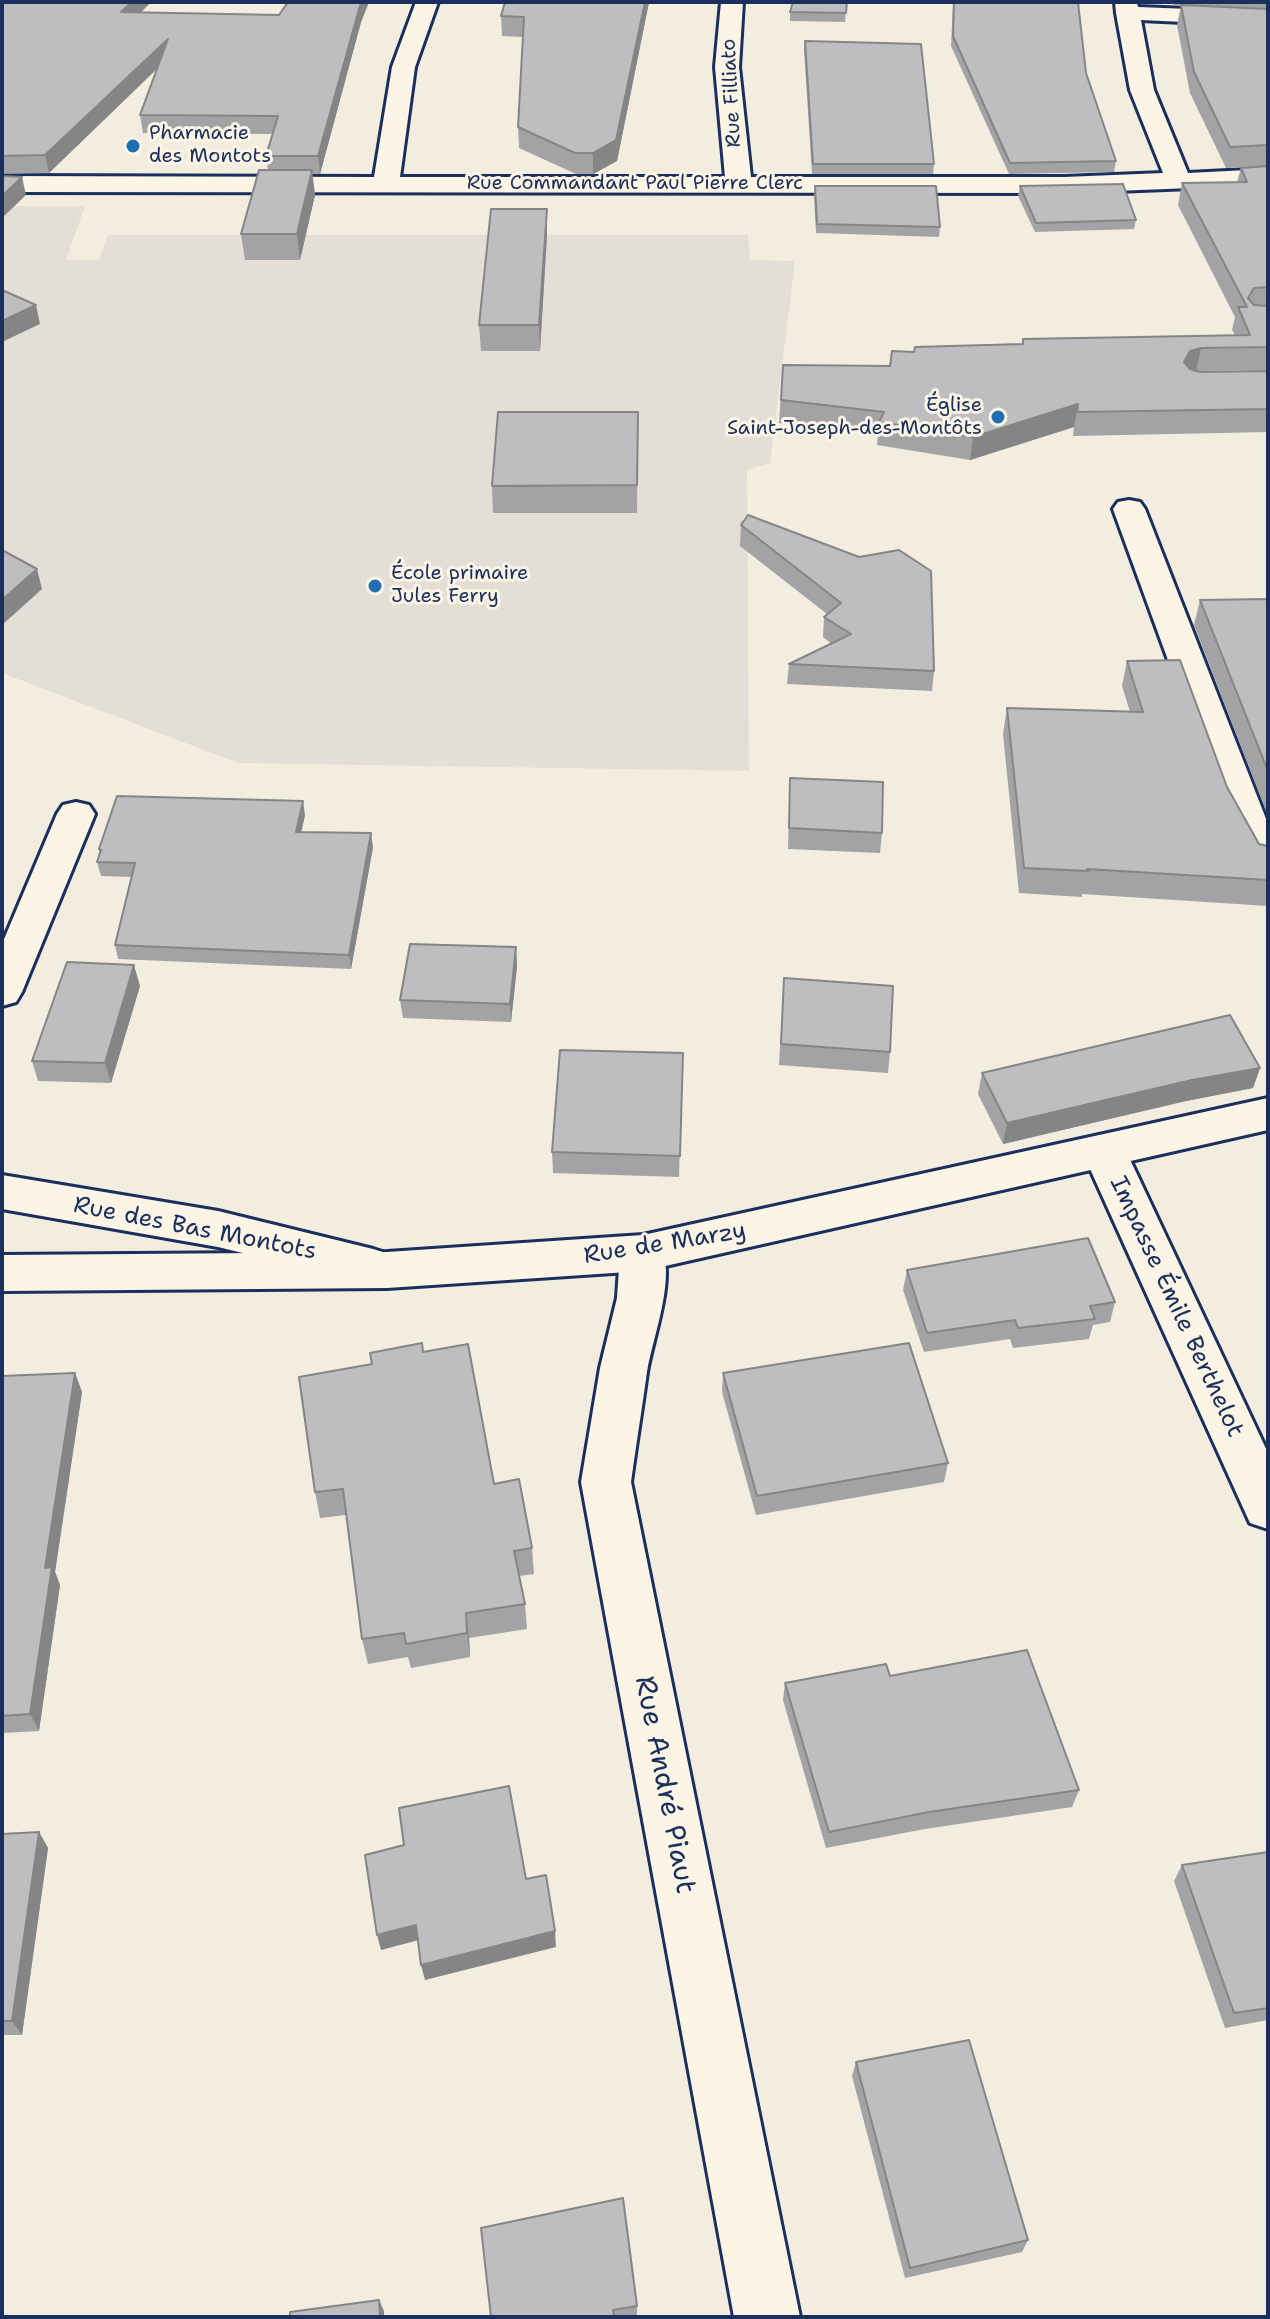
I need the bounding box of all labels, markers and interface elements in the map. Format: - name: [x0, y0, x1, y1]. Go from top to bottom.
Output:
- street label: Rue Filliato: [717, 38, 747, 148]
- place label: Pharmacie des Montots: [149, 122, 271, 169]
- marker: Pharmacie des Montots: [124, 137, 142, 155]
- street label: Rue Commandant Paul Pierre Clerc: [467, 172, 803, 196]
- place label: Église Saint-Joseph-des-Montôts: [727, 394, 982, 441]
- marker: Église Saint-Joseph-des-Montôts: [989, 408, 1007, 426]
- place label: École primaire Jules Ferry: [391, 562, 528, 609]
- marker: École primaire Jules Ferry: [366, 577, 384, 595]
- street label: Impasse Émile Berthelot: [1103, 1172, 1249, 1442]
- street label: Rue des Bas Montots: [71, 1191, 319, 1267]
- street label: Rue de Marzy: [582, 1217, 748, 1271]
- street label: Rue André Piaut: [626, 1673, 702, 1897]

